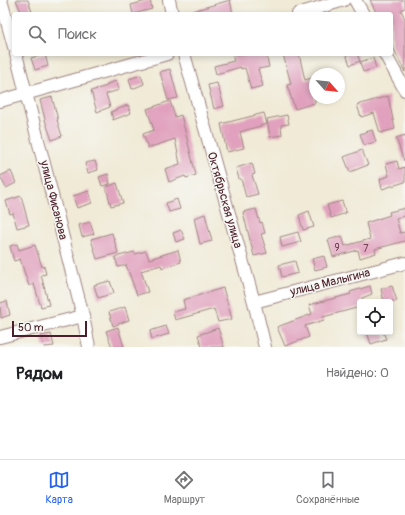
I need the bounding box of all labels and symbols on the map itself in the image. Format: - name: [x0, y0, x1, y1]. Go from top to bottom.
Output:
- north arrow: [309, 68, 345, 104]
- street label: Октябрьская улица: [204, 150, 246, 250]
- street label: улица Фисанова: [36, 158, 71, 242]
- house number: 9: [334, 242, 340, 254]
- house number: 7: [363, 243, 369, 255]
- street label: улица Малыгина: [288, 265, 372, 300]
- scale bar: [12, 319, 87, 338]

